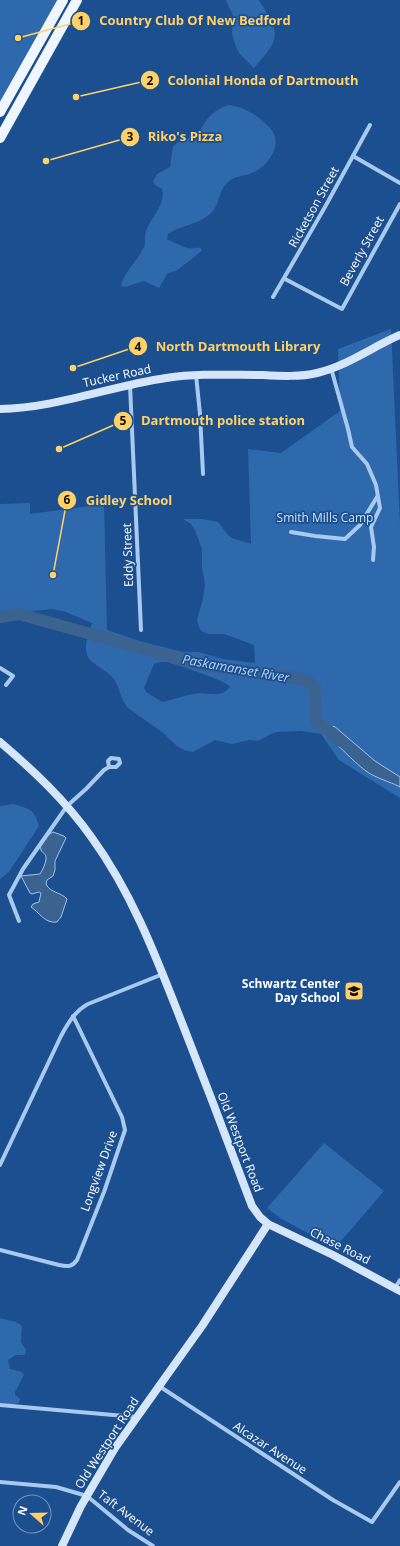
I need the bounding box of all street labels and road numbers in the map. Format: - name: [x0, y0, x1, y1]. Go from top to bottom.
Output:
- street label: Ricketson Street: [284, 163, 343, 250]
- street label: Beverly Street: [335, 213, 388, 289]
- street label: Tucker Road: [81, 360, 153, 391]
- street label: Eddy Street: [118, 523, 137, 587]
- street label: Old Westport Road: [214, 1089, 267, 1194]
- street label: Longview Drive: [76, 1128, 121, 1214]
- street label: Chase Road: [307, 1223, 373, 1268]
- street label: Old Westport Road: [71, 1394, 143, 1492]
- street label: Alcazar Avenue: [230, 1417, 311, 1478]
- street label: Taft Avenue: [95, 1486, 158, 1540]

